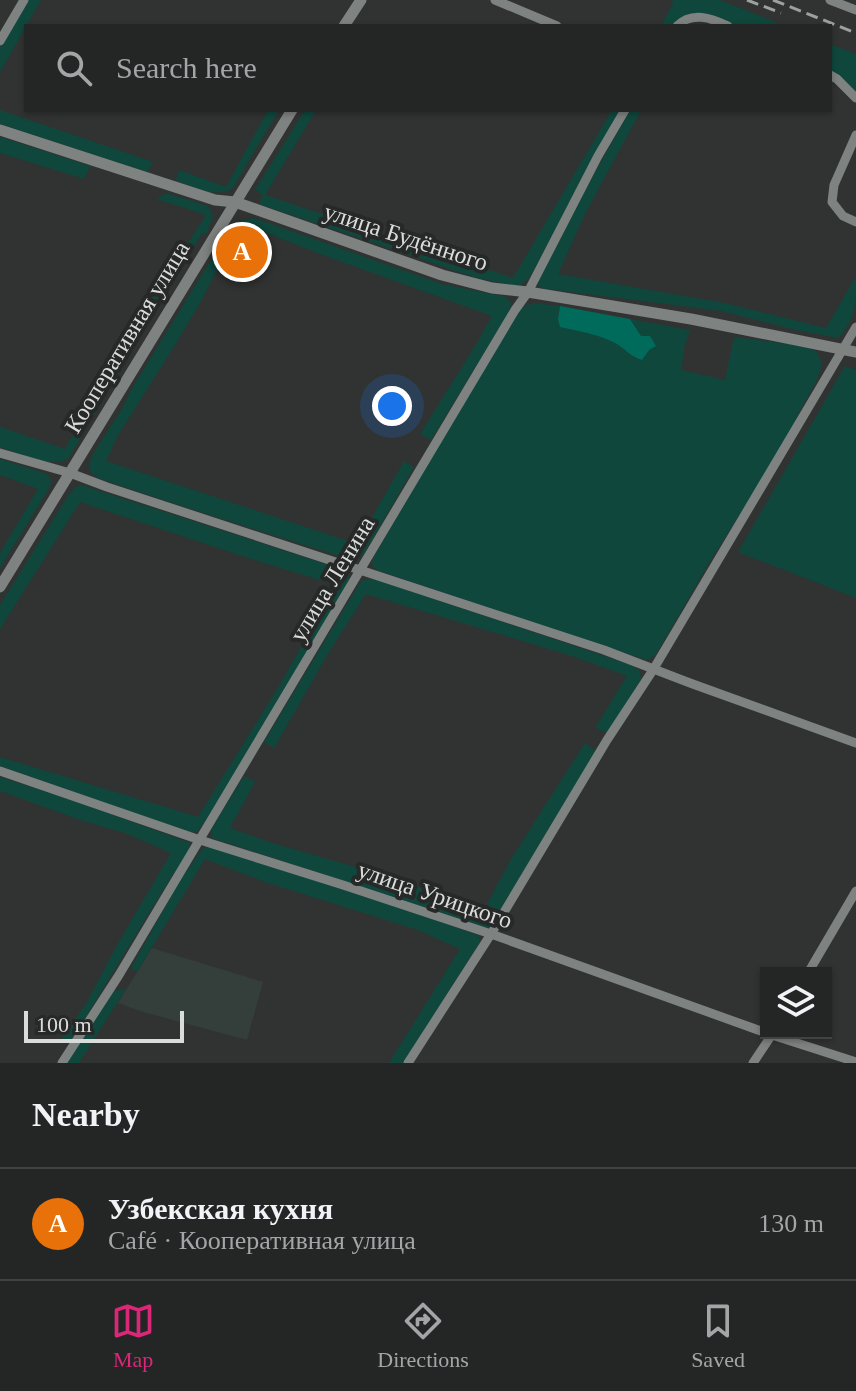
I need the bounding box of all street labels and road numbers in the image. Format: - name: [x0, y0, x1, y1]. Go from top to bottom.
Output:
- street label: улица Будённого: [321, 198, 491, 276]
- street label: Кооперативная улица: [60, 236, 195, 437]
- street label: улица Ленина: [284, 511, 380, 646]
- street label: улица Урицкого: [354, 856, 516, 934]

